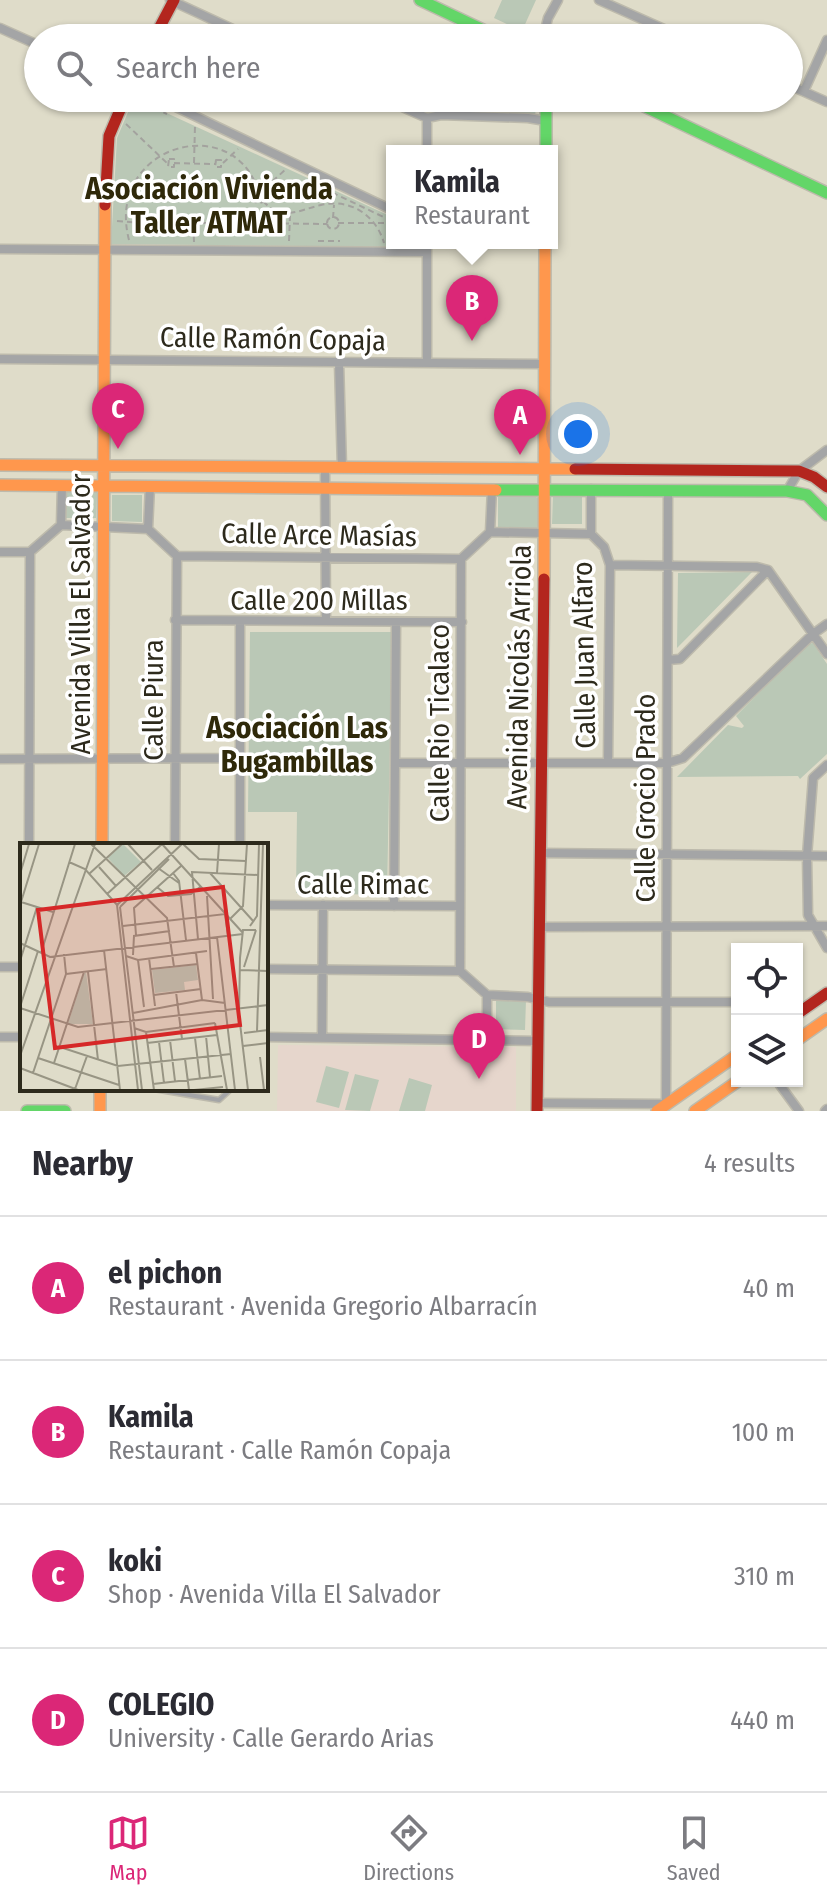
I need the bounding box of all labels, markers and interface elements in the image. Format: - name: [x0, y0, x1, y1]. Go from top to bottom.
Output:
- search box: [24, 24, 803, 112]
- icon: search: [52, 46, 96, 90]
- text: Search here: [116, 50, 261, 86]
- popup: [386, 145, 558, 249]
- text: Kamila: [414, 164, 500, 200]
- district label: Asociación Vivienda Taller ATMAT: [84, 171, 333, 241]
- text: Restaurant: [414, 200, 530, 231]
- pin: B: [446, 275, 498, 341]
- street label: Calle Ramón Copaja: [160, 321, 386, 357]
- pin: C: [92, 383, 144, 449]
- pin: A: [494, 389, 546, 455]
- your location: [558, 414, 598, 454]
- street label: Avenida Villa El Salvador: [64, 473, 97, 754]
- street label: Calle Arce Masías: [221, 517, 417, 553]
- street label: Avenida Nicolás Arriola: [500, 544, 538, 810]
- street label: Calle Juan Alfaro: [566, 561, 602, 749]
- street label: Calle 200 Millas: [230, 584, 408, 617]
- street label: Calle Rio Ticalaco: [423, 624, 456, 822]
- street label: Calle Piura: [137, 639, 170, 761]
- street label: Calle Grocio Prado: [629, 694, 662, 903]
- district label: Asociación Las Bugambillas: [205, 710, 388, 780]
- inset map: [20, 843, 268, 1091]
- street label: Calle Rimac: [297, 868, 429, 901]
- map controls: [731, 943, 803, 1087]
- button: locate: [731, 943, 803, 1015]
- pin: D: [453, 1013, 505, 1079]
- button: layers: [731, 1015, 803, 1087]
- text: Nearby: [32, 1143, 133, 1184]
- text: 4 results: [704, 1148, 795, 1179]
- text: el pichon: [108, 1255, 222, 1291]
- text: A: [51, 1273, 65, 1304]
- text: 40 m: [743, 1273, 795, 1304]
- text: Restaurant · Avenida Gregorio Albarracín: [108, 1291, 538, 1322]
- text: Kamila: [108, 1399, 194, 1435]
- text: B: [51, 1417, 65, 1448]
- text: 100 m: [732, 1417, 795, 1448]
- text: Restaurant · Calle Ramón Copaja: [108, 1435, 451, 1466]
- text: koki: [108, 1543, 162, 1579]
- text: C: [51, 1561, 65, 1592]
- text: 310 m: [734, 1561, 795, 1592]
- text: Shop · Avenida Villa El Salvador: [108, 1579, 441, 1610]
- text: COLEGIO: [108, 1687, 214, 1723]
- text: D: [50, 1705, 66, 1736]
- text: 440 m: [730, 1705, 795, 1736]
- text: University · Calle Gerardo Arias: [108, 1723, 434, 1754]
- tab: Map: [106, 1811, 150, 1886]
- tab: Directions: [363, 1811, 454, 1886]
- tab: Saved: [667, 1811, 721, 1886]

